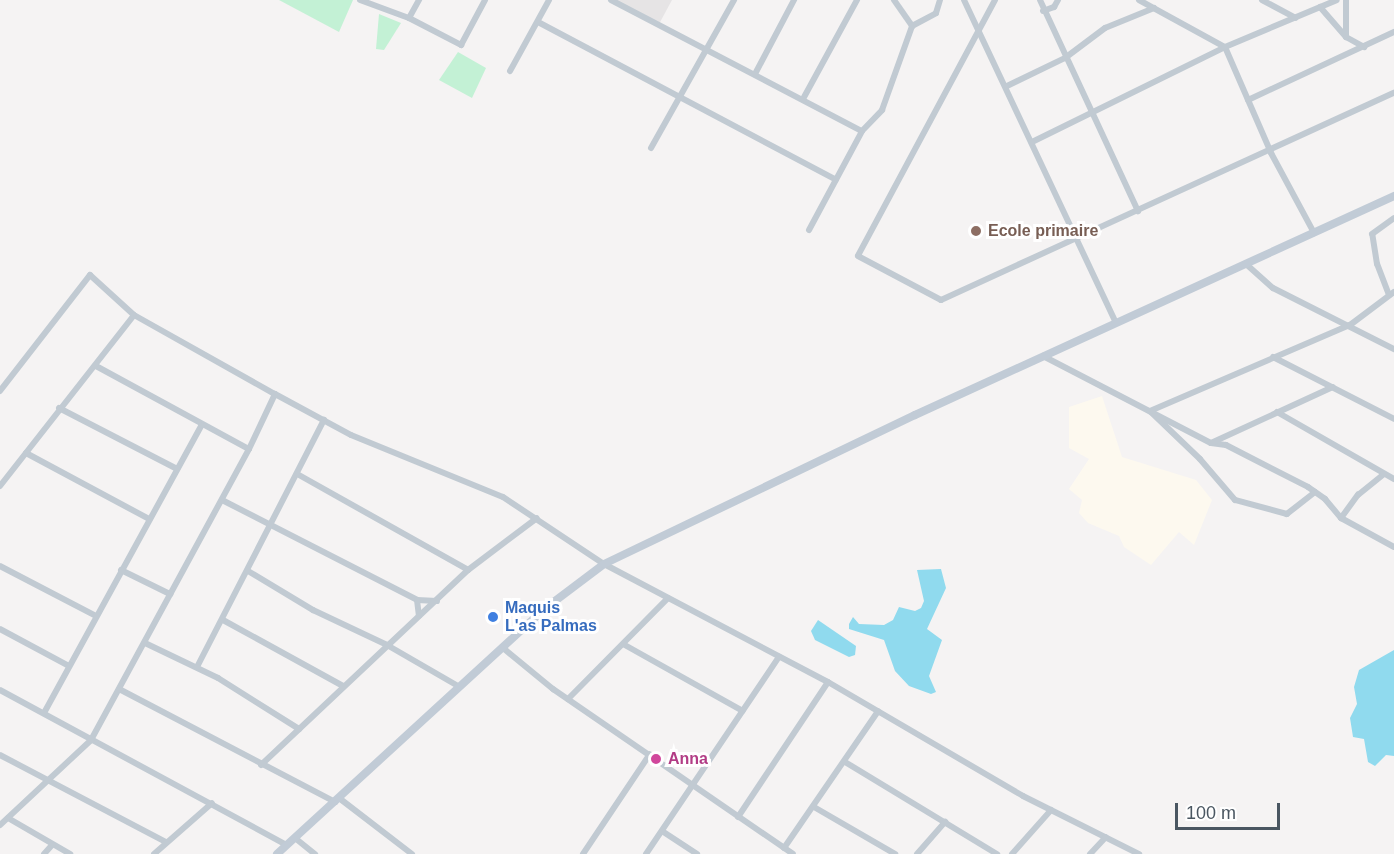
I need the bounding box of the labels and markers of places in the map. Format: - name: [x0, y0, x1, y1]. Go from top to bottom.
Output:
- place label: Ecole primaire: [988, 221, 1098, 241]
- marker: Ecole primaire: [969, 224, 983, 238]
- place label: Maquis L'as Palmas: [505, 598, 597, 636]
- marker: Maquis L'as Palmas: [486, 610, 500, 624]
- place label: Anna: [668, 749, 708, 769]
- marker: Anna: [649, 752, 663, 766]

